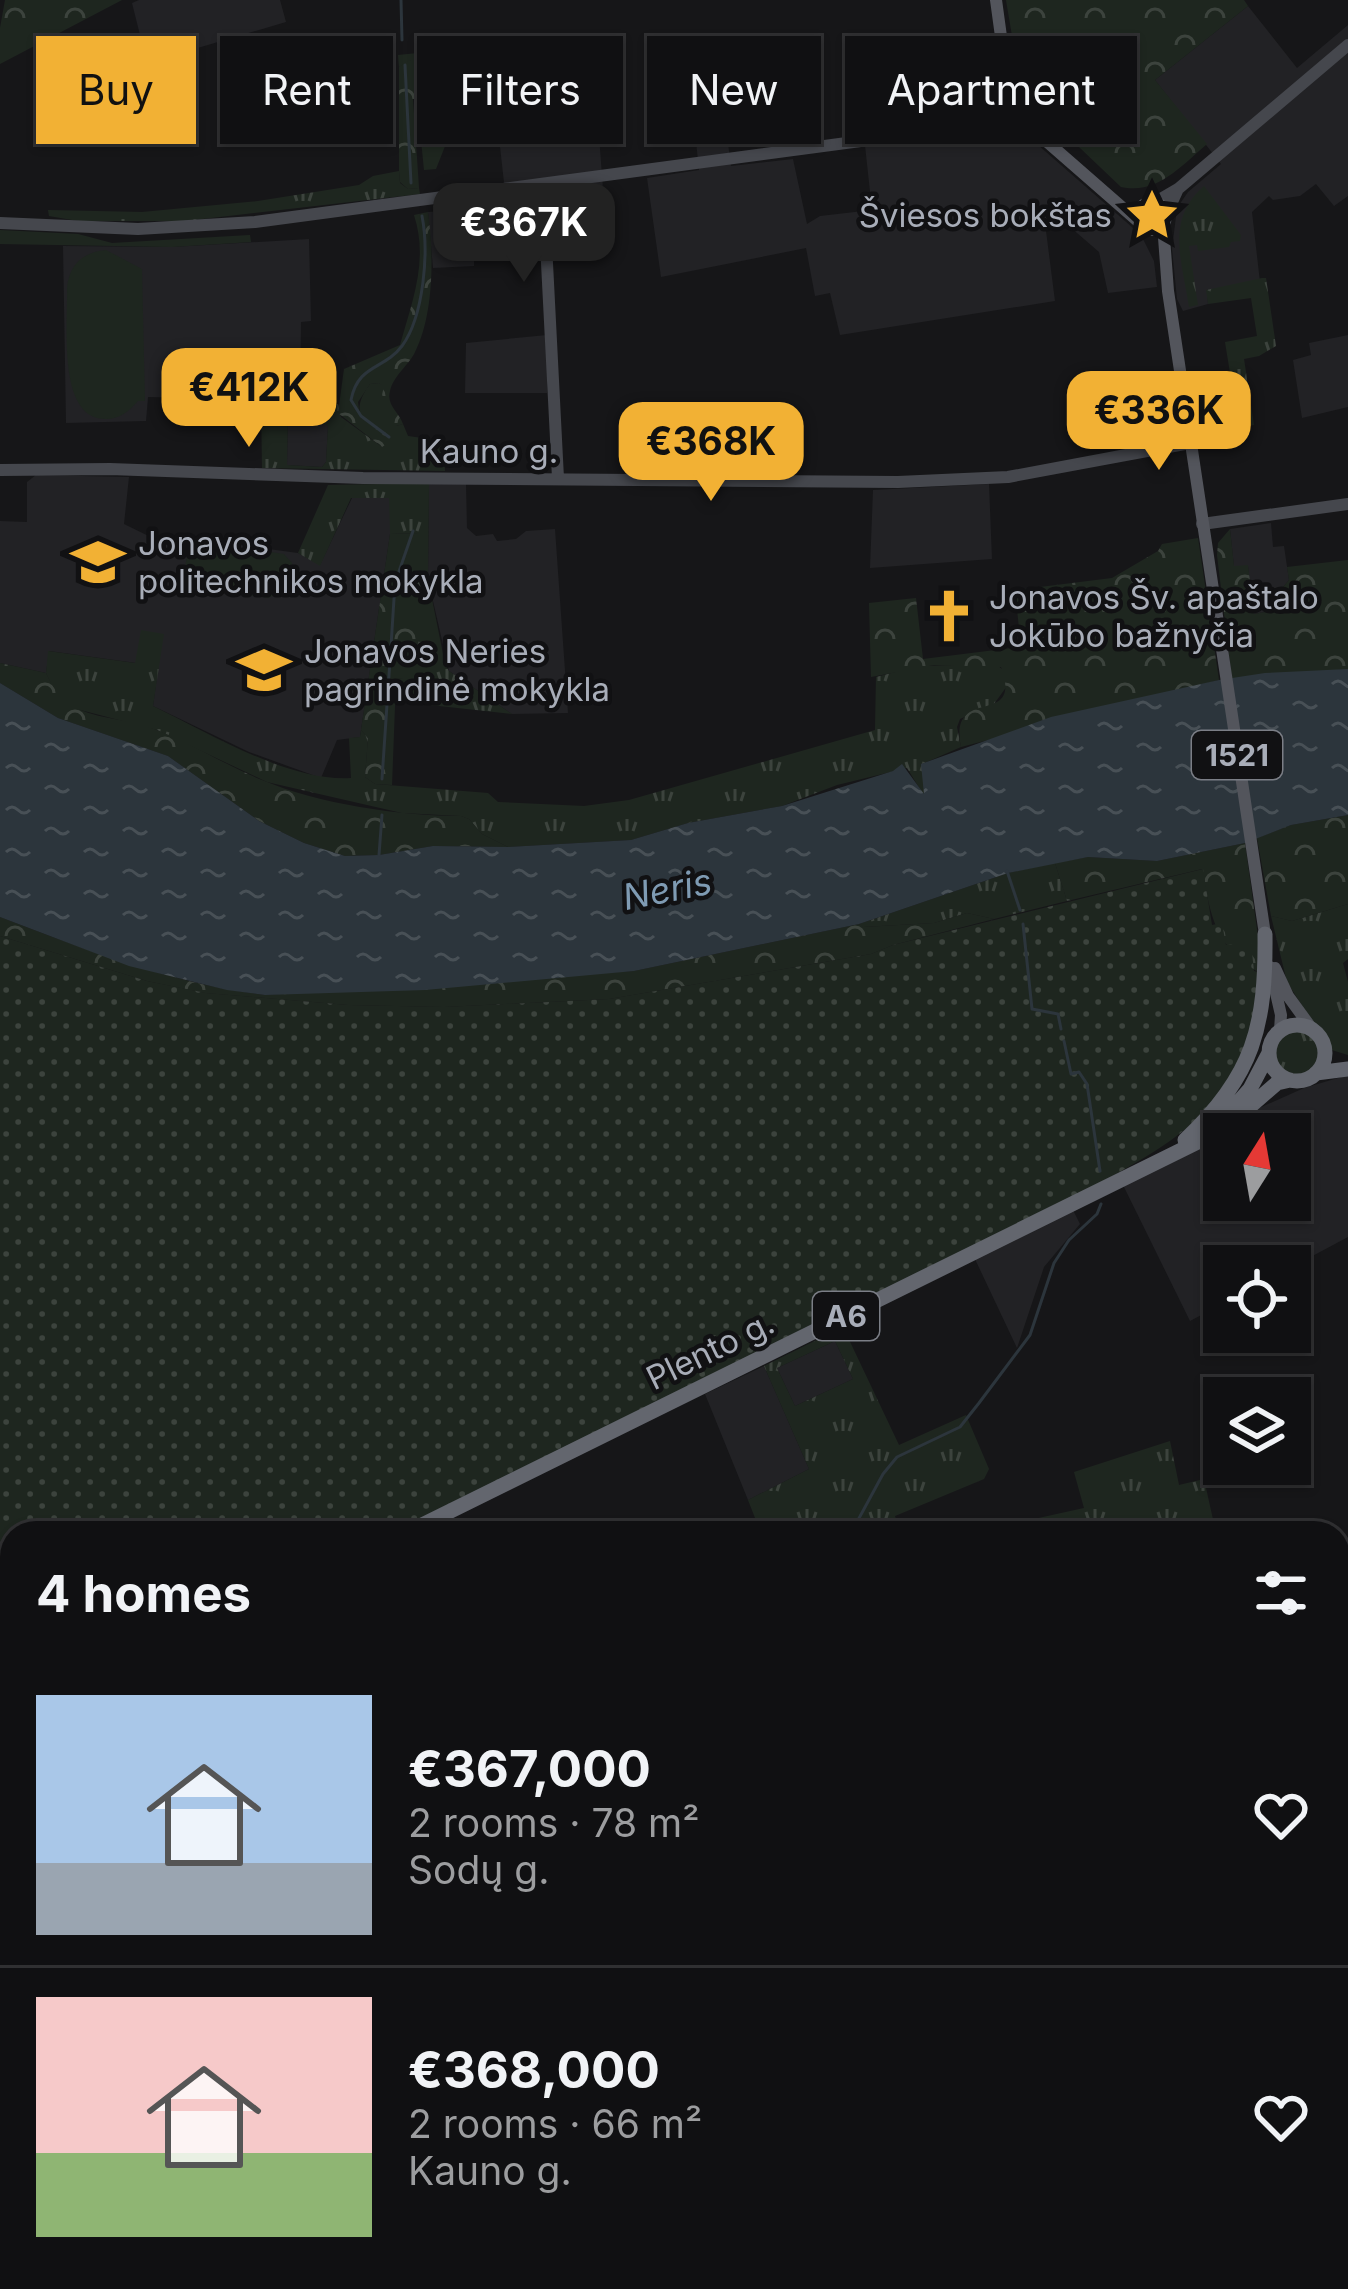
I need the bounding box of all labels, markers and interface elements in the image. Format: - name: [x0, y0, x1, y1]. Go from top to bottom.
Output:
- chip: Buy: [36, 36, 196, 144]
- chip: Rent: [220, 36, 393, 144]
- chip: Filters: [417, 36, 623, 144]
- chip: New: [647, 36, 821, 144]
- chip: Apartment: [845, 36, 1137, 144]
- pin: €367K: [440, 183, 608, 285]
- place icon: Šviesos bokštas: [1123, 186, 1181, 244]
- place label: Šviesos bokštas: [859, 195, 1112, 235]
- text: €367K: [460, 198, 588, 245]
- pin: €412K: [165, 348, 333, 450]
- text: €412K: [188, 363, 310, 410]
- pin: €336K: [1075, 371, 1243, 473]
- text: €336K: [1094, 386, 1224, 433]
- pin: €368K: [627, 402, 795, 504]
- text: €368K: [646, 417, 776, 464]
- street label: Kauno g.: [420, 431, 558, 471]
- place label: Jonavos politechnikos mokykla: [138, 523, 484, 601]
- school or university icon: Jonavos politechnikos mokykla: [69, 533, 127, 591]
- place label: Jonavos Šv. apaštalo Jokūbo bažnyčia: [989, 577, 1319, 655]
- church icon: Jonavos Šv. apaštalo Jokūbo bažnyčia: [920, 587, 978, 645]
- place label: Jonavos Neries pagrindinė mokykla: [304, 631, 610, 709]
- school or university icon: Jonavos Neries pagrindinė mokykla: [235, 641, 293, 699]
- road number: 1521: [1192, 731, 1282, 779]
- water label: Neris: [619, 859, 715, 919]
- north arrow: [1203, 1113, 1311, 1221]
- map controls: [1203, 1113, 1311, 1485]
- button: locate: [1203, 1245, 1311, 1353]
- road number: A6: [813, 1292, 879, 1340]
- street label: Plento g.: [640, 1302, 780, 1398]
- button: layers: [1203, 1377, 1311, 1485]
- icon: filters: [1248, 1560, 1314, 1626]
- text: 4 homes: [36, 1563, 251, 1624]
- text: €367,000: [408, 1738, 651, 1799]
- icon: home: [132, 1743, 276, 1887]
- icon: heart: [1248, 1782, 1314, 1848]
- text: 2 rooms · 78 m²: [408, 1799, 700, 1846]
- text: Sodų g.: [408, 1846, 549, 1893]
- text: €368,000: [408, 2039, 660, 2100]
- icon: home: [132, 2045, 276, 2189]
- icon: heart: [1248, 2084, 1314, 2150]
- text: 2 rooms · 66 m²: [408, 2100, 702, 2147]
- text: Kauno g.: [408, 2147, 572, 2194]

